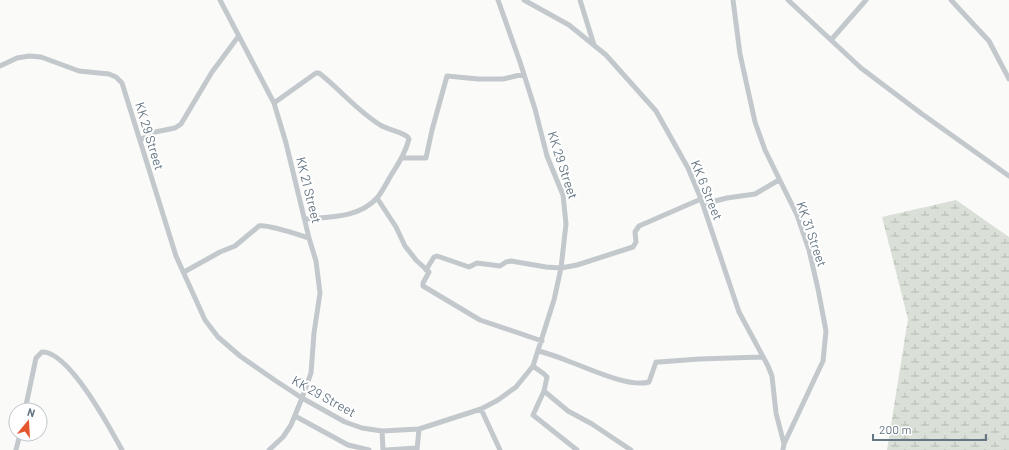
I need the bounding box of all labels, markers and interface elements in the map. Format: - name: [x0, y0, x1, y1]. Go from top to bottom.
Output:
- street label: KK 29 Street: [132, 100, 168, 172]
- street label: KK 29 Street: [545, 129, 581, 201]
- street label: KK 21 Street: [293, 155, 325, 225]
- street label: KK 6 Street: [688, 158, 726, 222]
- street label: KK 31 Street: [793, 199, 831, 269]
- street label: KK 29 Street: [289, 372, 359, 420]
- north arrow: [8, 402, 48, 442]
- text: N: [26, 405, 37, 419]
- scale bar: [873, 416, 986, 442]
- text: 200 m: [879, 422, 911, 436]

